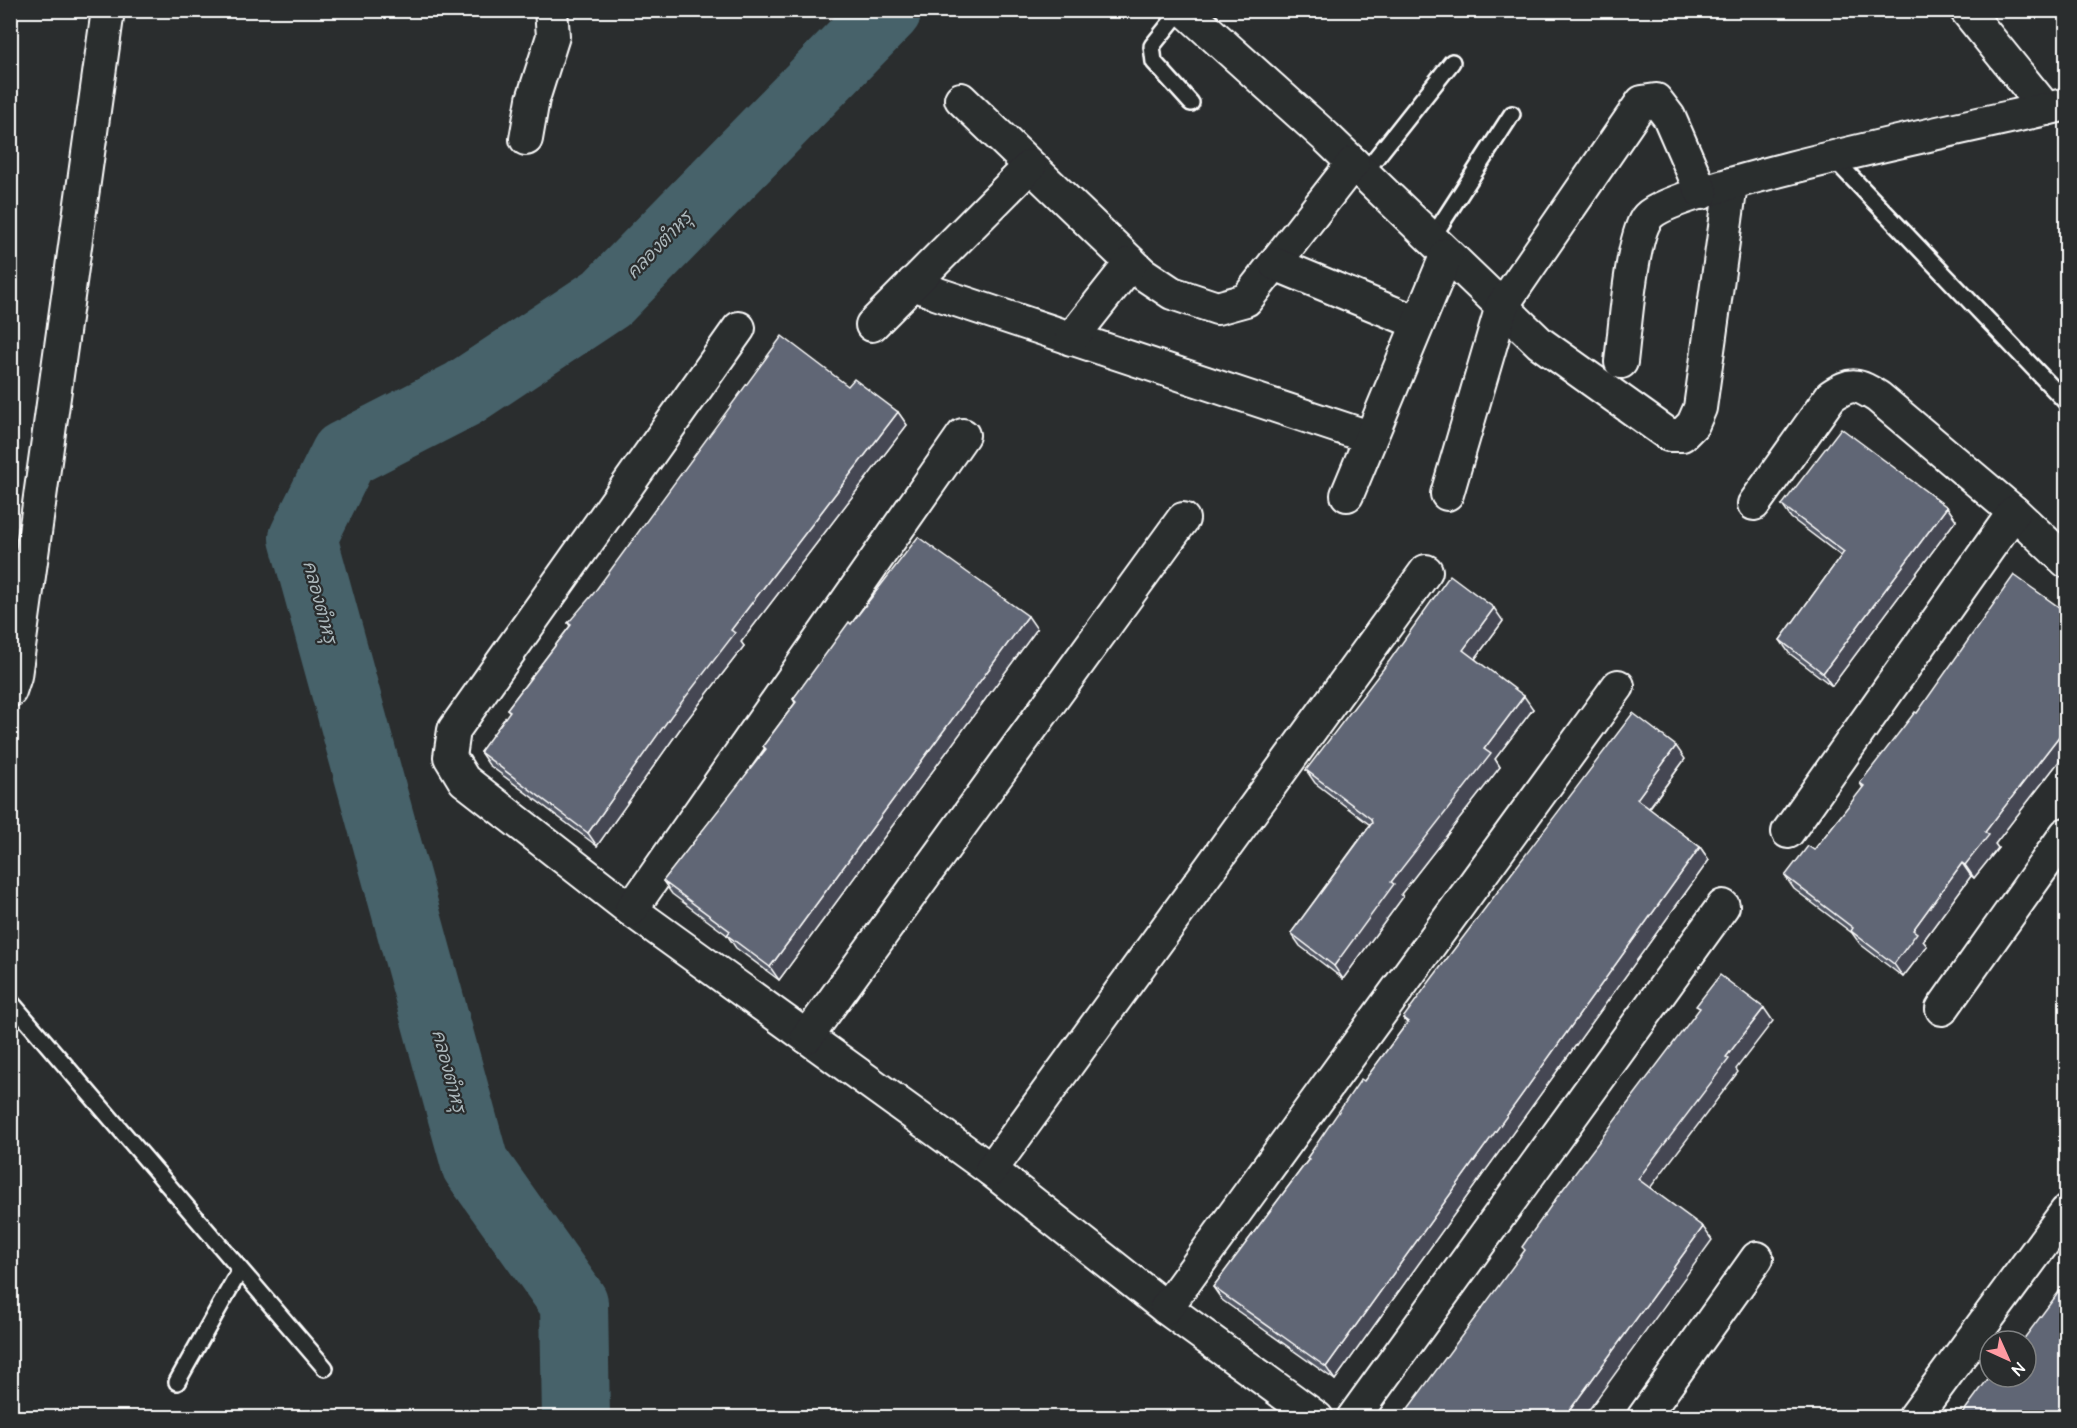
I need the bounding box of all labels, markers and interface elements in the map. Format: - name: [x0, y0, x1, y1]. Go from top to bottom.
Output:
- water label: คลองตำหรุ: [621, 205, 699, 284]
- water label: คลองตำหรุ: [296, 558, 343, 648]
- water label: คลองตำหรุ: [425, 1027, 472, 1117]
- north arrow: [1978, 1329, 2038, 1389]
- text: N: [2007, 1358, 2029, 1380]

